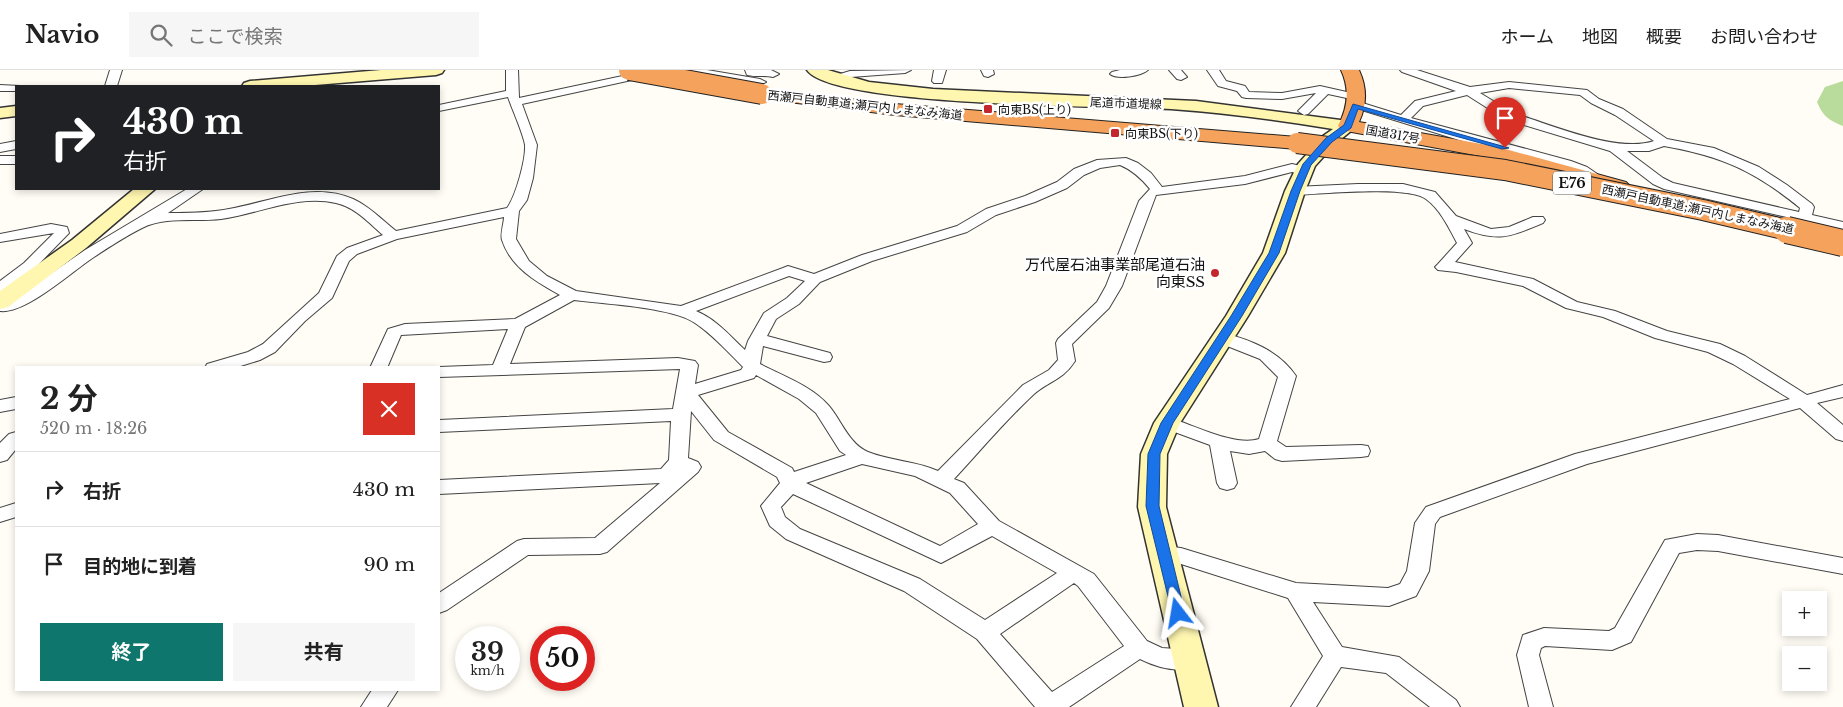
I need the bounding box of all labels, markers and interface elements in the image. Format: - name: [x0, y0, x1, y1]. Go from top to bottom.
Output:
- search box: [129, 12, 479, 57]
- text: Navio: [25, 20, 99, 49]
- icon: search: [147, 21, 175, 49]
- text: ここで検索: [187, 25, 282, 48]
- text: ホーム: [1501, 26, 1554, 48]
- text: 地図: [1582, 26, 1618, 48]
- text: 概要: [1646, 26, 1682, 48]
- text: お問い合わせ: [1710, 26, 1818, 48]
- street label: 西瀬戸自動車道;瀬戸内しまなみ海道: [767, 87, 963, 123]
- street label: 尾道市道堤線: [1090, 94, 1162, 112]
- pin: [1484, 97, 1526, 148]
- text: 430 m: [123, 100, 243, 143]
- place label: 向東BS(上り): [998, 102, 1071, 117]
- marker: 向東BS(上り): [982, 103, 994, 115]
- icon: arrive: [1491, 104, 1519, 132]
- icon: right: [40, 105, 105, 170]
- street label: 国道317号: [1365, 122, 1421, 146]
- place label: 向東BS(下り): [1125, 126, 1198, 141]
- marker: 向東BS(下り): [1109, 127, 1121, 139]
- text: 右折: [123, 148, 167, 175]
- road number: E76: [1553, 172, 1591, 195]
- street label: 西瀬戸自動車道;瀬戸内しまなみ海道: [1601, 181, 1795, 237]
- place label: 万代屋石油事業部尾道石油 向東SS: [1025, 255, 1205, 291]
- marker: 万代屋石油事業部尾道石油 向東SS: [1209, 267, 1221, 279]
- text: 2 分: [40, 380, 98, 417]
- button: close: [363, 383, 415, 435]
- text: 520 m · 18:26: [40, 418, 147, 438]
- icon: right: [40, 475, 68, 503]
- text: 430 m: [353, 478, 415, 501]
- text: 右折: [83, 480, 121, 503]
- icon: arrive: [40, 550, 68, 578]
- text: 90 m: [363, 553, 415, 576]
- text: 目的地に到着: [83, 555, 197, 578]
- position arrow: [1151, 586, 1203, 638]
- map controls: [1782, 591, 1827, 691]
- button: +: [1782, 591, 1827, 636]
- button: 終了: [40, 623, 223, 681]
- button: 共有: [233, 623, 415, 681]
- speed limit sign: 50: [530, 626, 595, 691]
- text: 39: [471, 637, 504, 668]
- button: −: [1782, 646, 1827, 691]
- text: km/h: [470, 663, 505, 678]

